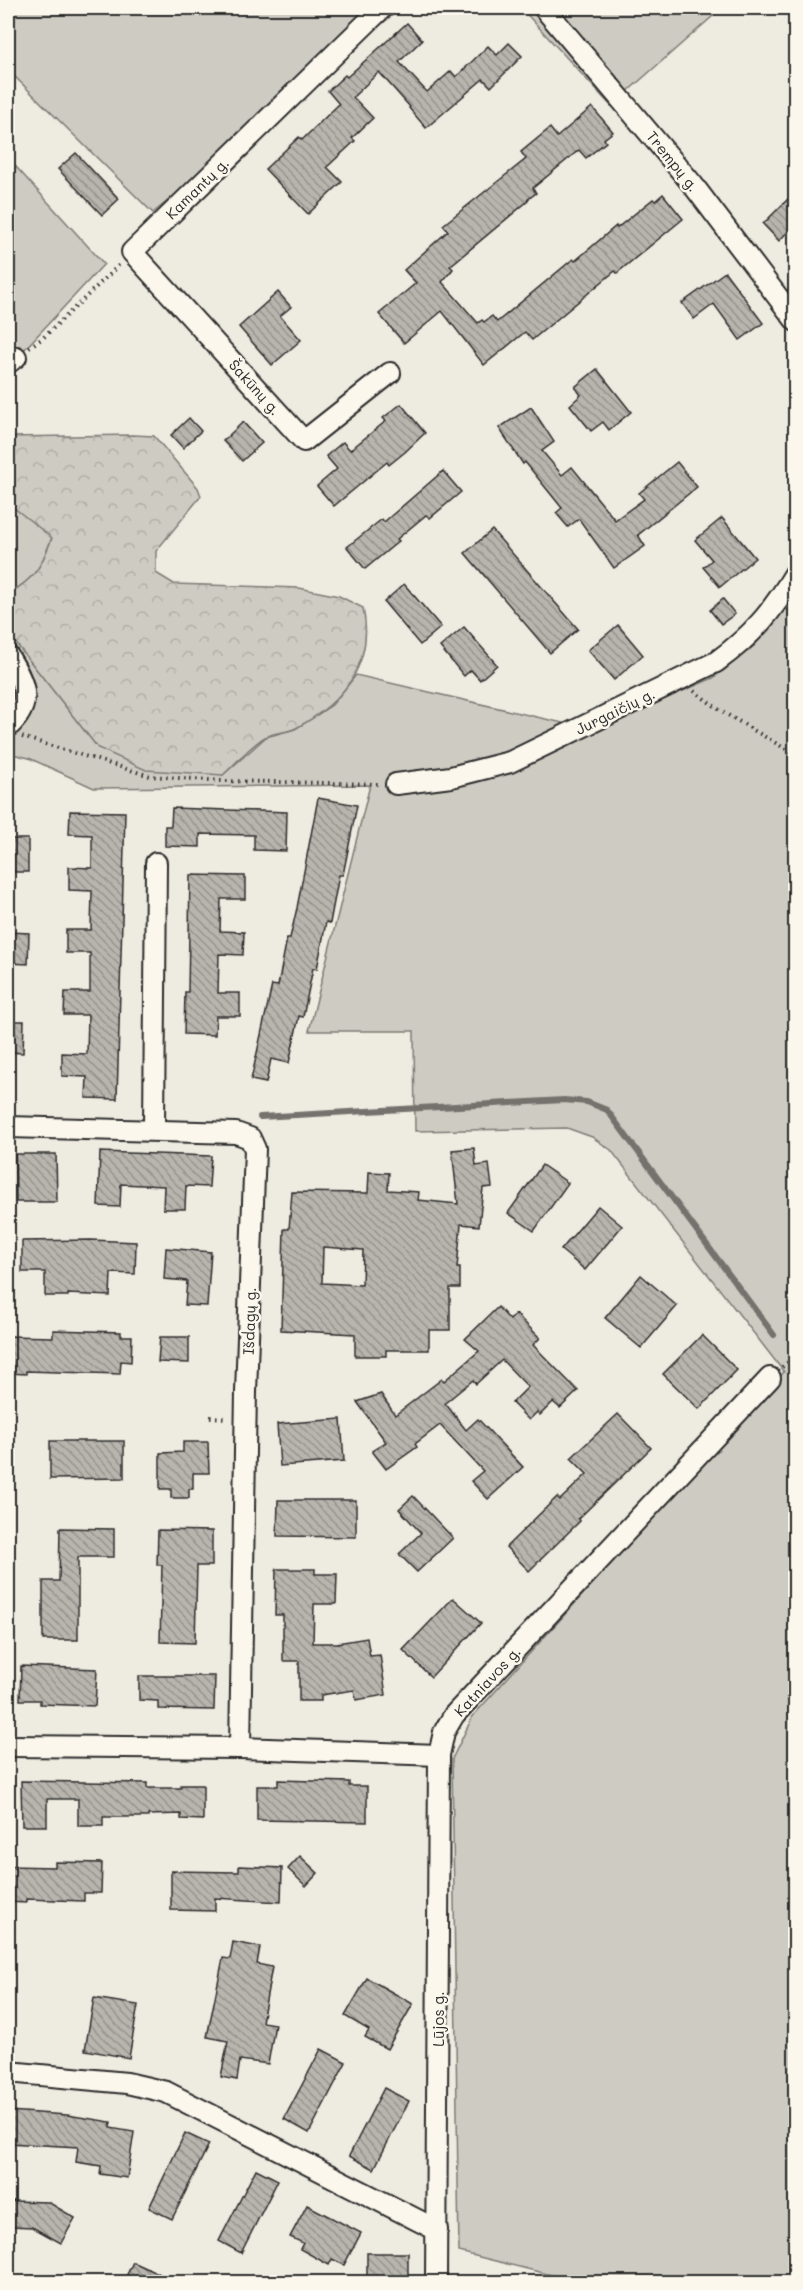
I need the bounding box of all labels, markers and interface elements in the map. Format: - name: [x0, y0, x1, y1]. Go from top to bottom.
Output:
- street label: Trempų g.: [642, 127, 704, 195]
- street label: Kamantų g.: [161, 153, 233, 223]
- street label: Šakūnų g.: [225, 355, 285, 419]
- street label: Jurgaičių g.: [572, 683, 658, 739]
- street label: Išdagų g.: [238, 1287, 260, 1355]
- street label: Katniavos g.: [449, 1642, 525, 1720]
- street label: Lūjos g.: [428, 1991, 448, 2047]

